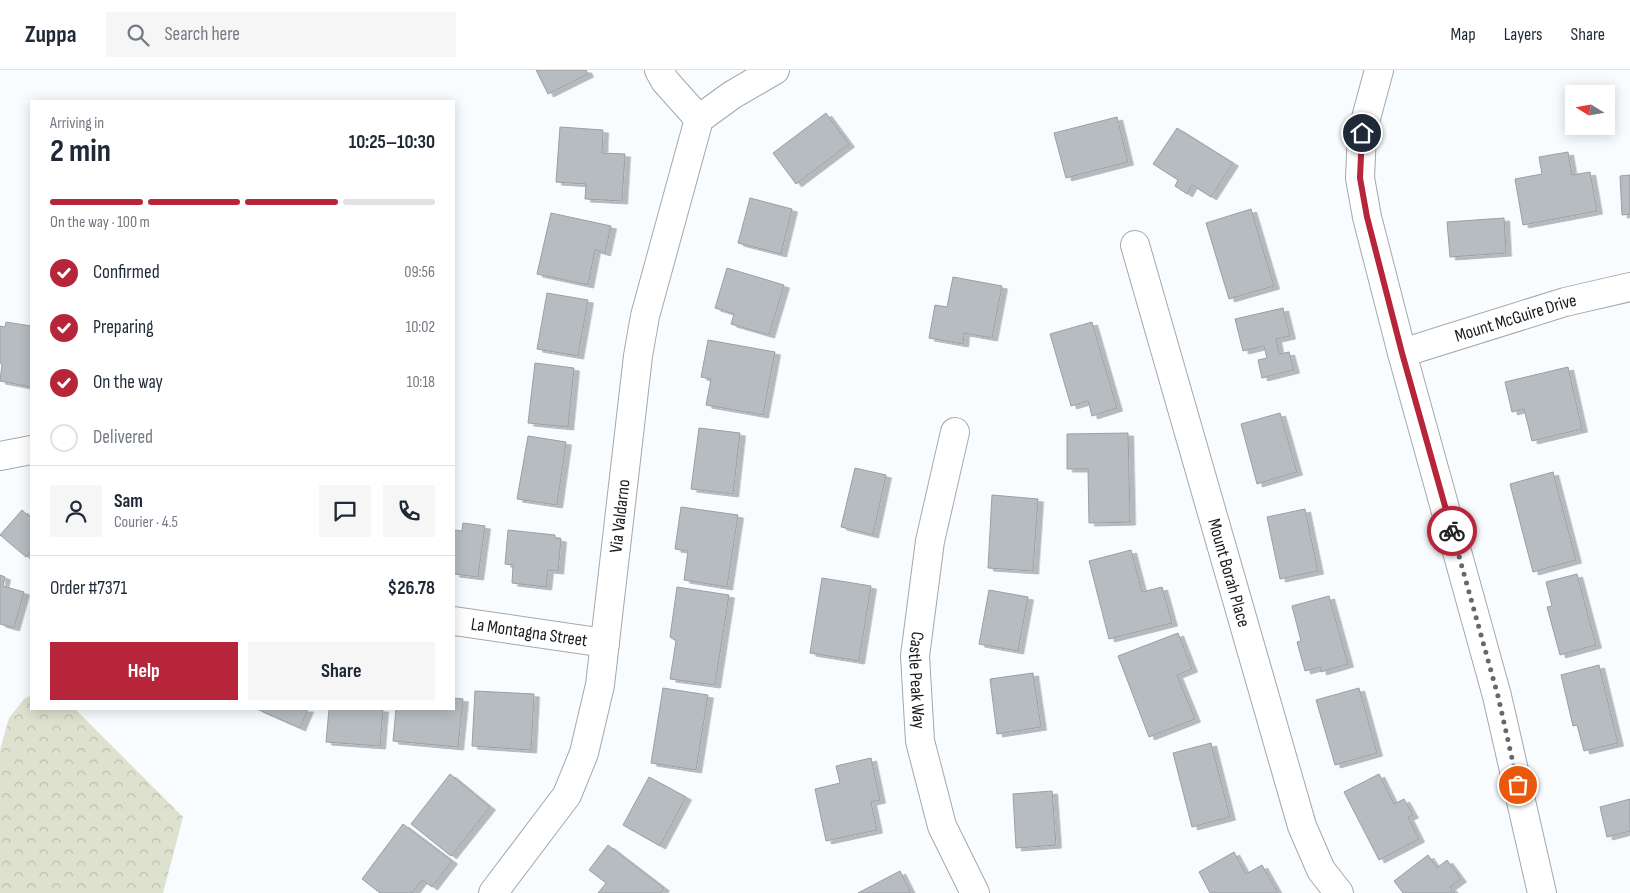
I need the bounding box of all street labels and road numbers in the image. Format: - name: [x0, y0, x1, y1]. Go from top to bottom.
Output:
- street label: Mount McGuire Drive: [1452, 289, 1578, 346]
- street label: Via Valdarno: [605, 478, 634, 554]
- street label: Mount Borah Place: [1204, 516, 1255, 630]
- street label: La Montagna Street: [469, 613, 589, 651]
- street label: Castle Peak Way: [904, 630, 930, 729]

